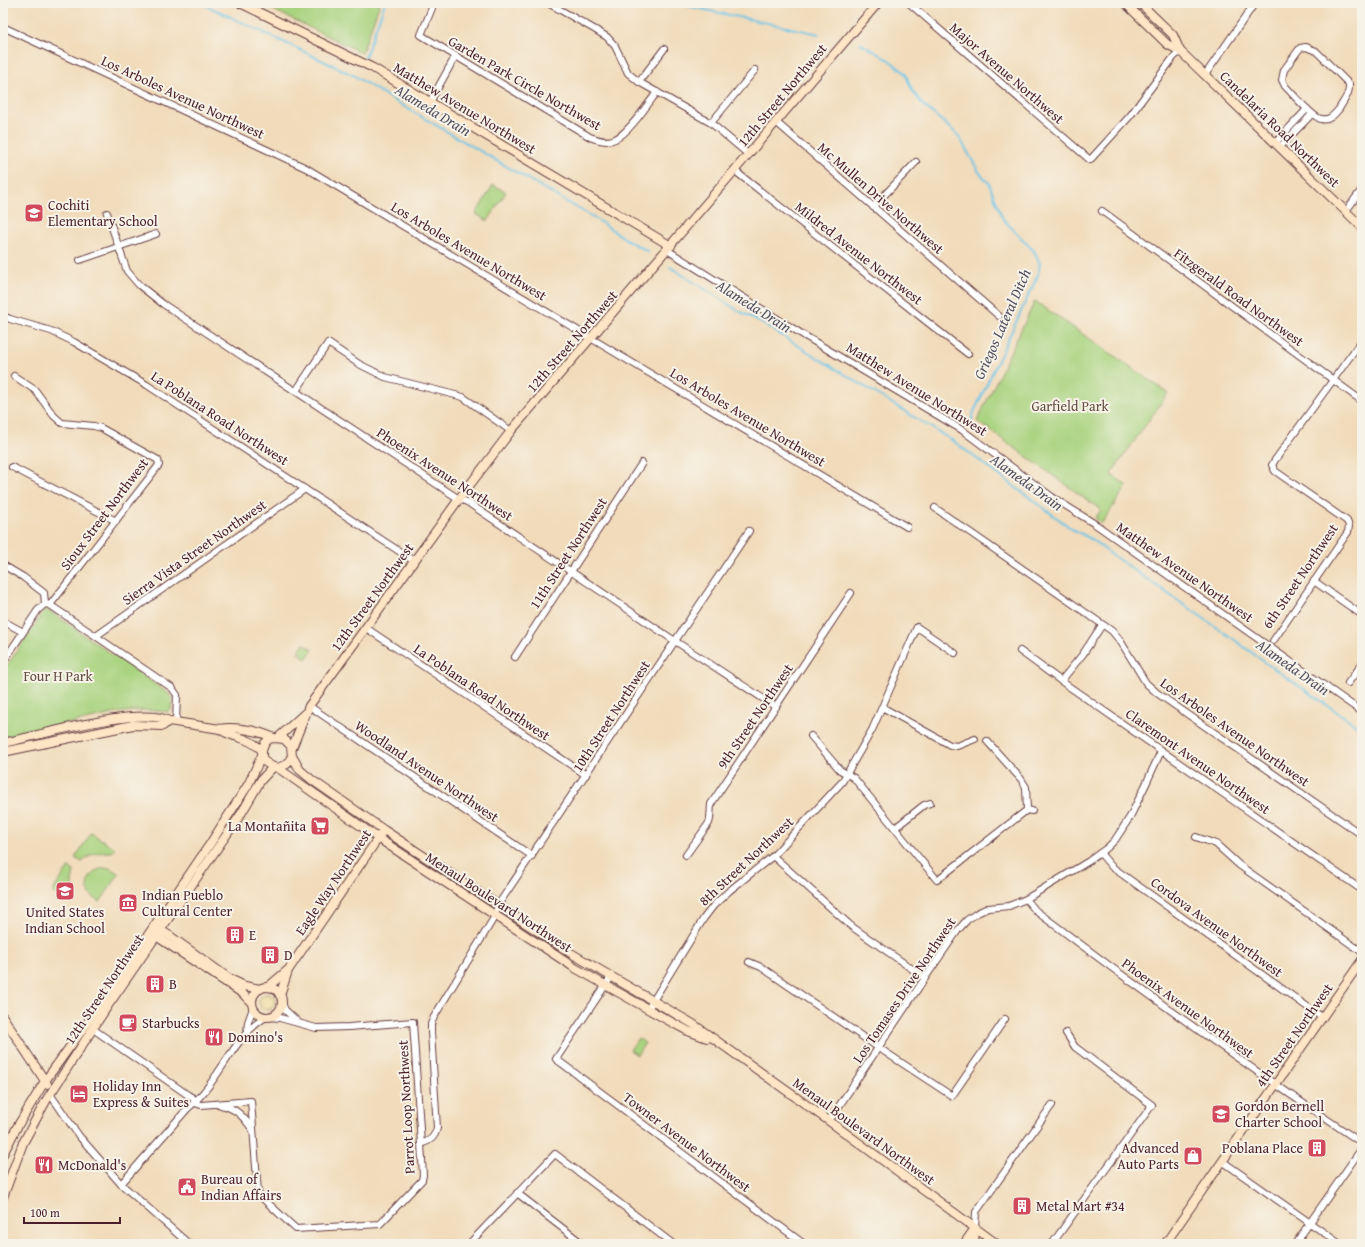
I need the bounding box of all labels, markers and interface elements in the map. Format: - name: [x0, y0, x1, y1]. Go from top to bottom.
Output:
- street label: Major Avenue Northwest: [946, 18, 1069, 128]
- street label: Garden Park Circle Northwest: [445, 31, 605, 135]
- street label: 12th Street Northwest: [733, 39, 831, 151]
- street label: Los Arboles Avenue Northwest: [98, 50, 268, 144]
- street label: Matthew Avenue Northwest: [390, 57, 540, 159]
- street label: Candelaria Road Northwest: [1215, 66, 1345, 192]
- water label: Alameda Drain: [390, 79, 475, 141]
- street label: Mc Mullen Drive Northwest: [814, 138, 948, 258]
- place label: Cochiti Elementary School: [48, 195, 158, 231]
- street label: Los Arboles Avenue Northwest: [388, 197, 551, 305]
- street label: Mildred Avenue Northwest: [791, 197, 927, 309]
- school or university icon: Cochiti Elementary School: [23, 202, 45, 224]
- street label: Fitzgerald Road Northwest: [1170, 243, 1308, 351]
- water label: Griegos Lateral Ditch: [968, 265, 1036, 383]
- water label: Alameda Drain: [711, 274, 796, 338]
- street label: 12th Street Northwest: [522, 286, 622, 396]
- street label: Matthew Avenue Northwest: [843, 337, 992, 441]
- street label: Los Arboles Avenue Northwest: [667, 363, 830, 471]
- street label: La Poblana Road Northwest: [147, 366, 293, 470]
- park label: Garfield Park: [1031, 396, 1109, 416]
- street label: Phoenix Avenue Northwest: [373, 422, 517, 526]
- water label: Alameda Drain: [986, 448, 1068, 516]
- street label: Sioux Street Northwest: [55, 454, 153, 574]
- street label: 11th Street Northwest: [524, 493, 612, 613]
- street label: Sierra Vista Street Northwest: [118, 494, 270, 609]
- street label: Matthew Avenue Northwest: [1112, 517, 1258, 627]
- street label: 6th Street Northwest: [1257, 519, 1343, 632]
- street label: 12th Street Northwest: [326, 539, 418, 655]
- water label: Alameda Drain: [1251, 633, 1334, 700]
- street label: La Poblana Road Northwest: [410, 639, 554, 745]
- street label: 10th Street Northwest: [567, 656, 655, 776]
- street label: 9th Street Northwest: [712, 659, 798, 772]
- park label: Four H Park: [23, 666, 94, 686]
- street label: Los Arboles Avenue Northwest: [1156, 673, 1314, 791]
- street label: Claremont Avenue Northwest: [1122, 703, 1274, 819]
- street label: Woodland Avenue Northwest: [351, 715, 503, 827]
- street label: 8th Street Northwest: [694, 812, 798, 910]
- supermarket icon: La Montañita: [309, 815, 331, 837]
- place label: La Montañita: [228, 816, 306, 836]
- street label: Eagle Way Northwest: [290, 825, 376, 939]
- street label: Menaul Boulevard Northwest: [422, 847, 576, 957]
- street label: Cordova Avenue Northwest: [1147, 872, 1287, 982]
- school or university icon: United States Indian School: [54, 880, 76, 902]
- place label: Indian Pueblo Cultural Center: [142, 885, 232, 921]
- museum icon: Indian Pueblo Cultural Center: [117, 892, 139, 914]
- place label: United States Indian School: [25, 902, 105, 938]
- street label: Los Tomases Drive Northwest: [848, 913, 960, 1067]
- building icon: E: [224, 924, 246, 946]
- place label: E: [249, 925, 256, 945]
- street label: 12th Street Northwest: [60, 930, 149, 1048]
- building icon: D: [259, 944, 281, 966]
- place label: D: [284, 945, 293, 965]
- street label: Phoenix Avenue Northwest: [1118, 953, 1258, 1063]
- building icon: B: [144, 973, 166, 995]
- place label: B: [169, 974, 177, 994]
- street label: 4th Street Northwest: [1251, 979, 1337, 1091]
- cafe icon: Starbucks: [117, 1012, 139, 1034]
- place label: Starbucks: [142, 1013, 200, 1033]
- restaurant icon: Domino's: [203, 1026, 225, 1048]
- place label: Domino's: [228, 1027, 283, 1047]
- street label: Parrot Loop Northwest: [393, 1040, 419, 1174]
- street label: Menaul Boulevard Northwest: [789, 1073, 939, 1189]
- place label: Holiday Inn Express & Suites: [93, 1076, 189, 1112]
- hotel icon: Holiday Inn Express & Suites: [68, 1083, 90, 1105]
- street label: Towner Avenue Northwest: [619, 1087, 755, 1197]
- place label: Gordon Bernell Charter School: [1235, 1096, 1324, 1132]
- school or university icon: Gordon Bernell Charter School: [1210, 1103, 1232, 1125]
- building icon: Poblana Place: [1306, 1137, 1328, 1159]
- place label: Advanced Auto Parts: [1117, 1138, 1180, 1174]
- place label: Poblana Place: [1222, 1138, 1303, 1158]
- shop icon: Advanced Auto Parts: [1182, 1145, 1204, 1167]
- restaurant icon: McDonald's: [33, 1154, 55, 1176]
- place label: McDonald's: [58, 1155, 126, 1175]
- place label: Bureau of Indian Affairs: [201, 1169, 281, 1205]
- public building icon: Bureau of Indian Affairs: [176, 1176, 198, 1198]
- building icon: Metal Mart #34: [1011, 1195, 1033, 1217]
- place label: Metal Mart #34: [1036, 1196, 1125, 1216]
- scale bar: [24, 1199, 120, 1225]
- text: 100 m: [30, 1204, 60, 1221]

